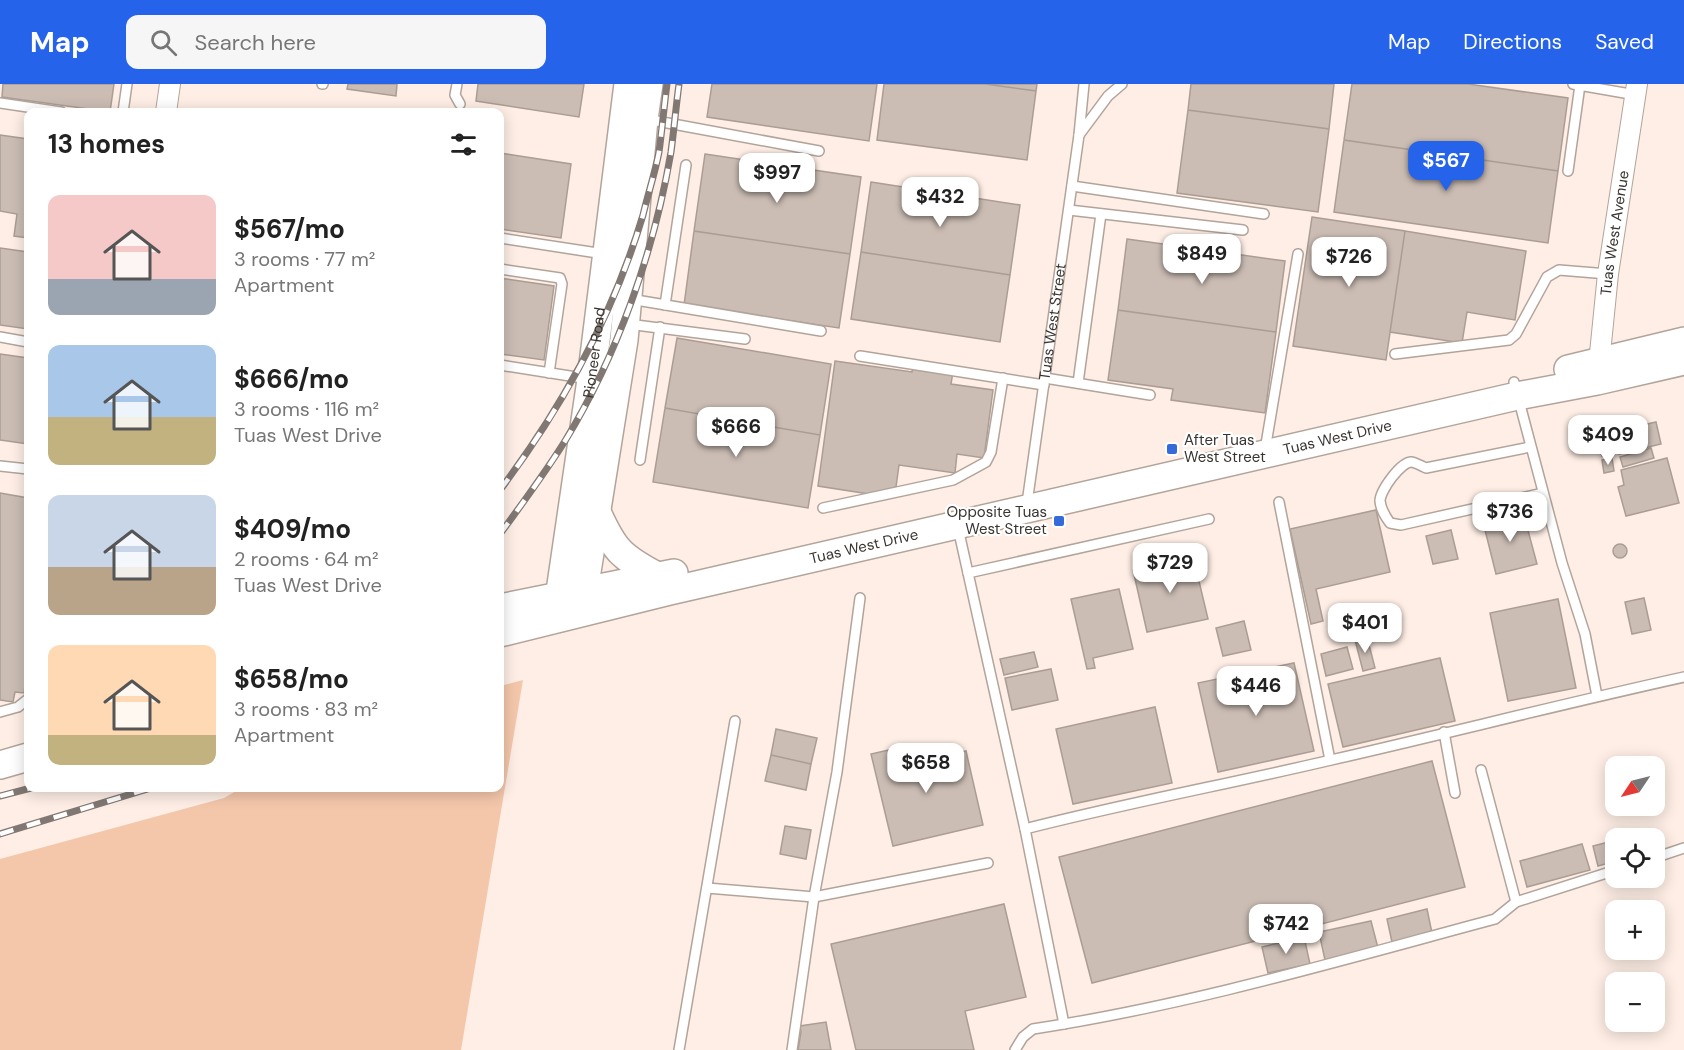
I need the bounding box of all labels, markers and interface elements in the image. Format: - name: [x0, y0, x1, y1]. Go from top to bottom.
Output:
- search box: [126, 15, 546, 69]
- text: Map: [30, 24, 90, 61]
- icon: search: [147, 26, 180, 59]
- text: Search here: [195, 28, 316, 57]
- text: Map: [1388, 28, 1430, 56]
- text: Directions: [1463, 28, 1562, 56]
- text: Saved: [1595, 28, 1654, 56]
- text: 13 homes: [48, 127, 165, 161]
- icon: filters: [447, 128, 480, 161]
- pin: $567: [1410, 141, 1482, 192]
- text: $567: [1422, 147, 1470, 173]
- pin: $997: [741, 153, 813, 204]
- text: $997: [753, 159, 801, 185]
- street label: Tuas West Avenue: [1596, 169, 1634, 297]
- pin: $432: [904, 177, 976, 228]
- text: $432: [916, 183, 964, 209]
- text: $567/mo: [234, 212, 345, 246]
- icon: home: [96, 219, 168, 291]
- pin: $849: [1166, 234, 1238, 285]
- pin: $726: [1313, 237, 1385, 288]
- text: $849: [1177, 240, 1227, 266]
- text: $726: [1326, 243, 1372, 269]
- text: 3 rooms · 77 m²: [234, 246, 375, 272]
- street label: Tuas West Street: [1034, 262, 1071, 382]
- text: Apartment: [234, 272, 334, 298]
- street label: Pioneer Road: [578, 306, 610, 399]
- text: $666/mo: [234, 362, 349, 396]
- icon: home: [96, 369, 168, 441]
- text: 3 rooms · 116 m²: [234, 396, 379, 422]
- pin: $666: [700, 407, 772, 458]
- text: $666: [711, 413, 761, 439]
- street label: Tuas West Drive: [1281, 415, 1394, 460]
- pin: $409: [1572, 415, 1644, 466]
- text: $409: [1582, 421, 1634, 447]
- text: Tuas West Drive: [234, 422, 382, 448]
- place label: After Tuas West Street: [1184, 430, 1266, 467]
- marker: After Tuas West Street: [1165, 442, 1179, 456]
- pin: $736: [1474, 492, 1546, 543]
- text: $736: [1486, 498, 1534, 524]
- place label: Opposite Tuas West Street: [946, 502, 1047, 539]
- text: $409/mo: [234, 512, 351, 546]
- marker: Opposite Tuas West Street: [1052, 514, 1066, 528]
- icon: home: [96, 519, 168, 591]
- street label: Tuas West Drive: [808, 524, 920, 569]
- pin: $729: [1134, 543, 1206, 594]
- text: 2 rooms · 64 m²: [234, 546, 378, 572]
- text: $729: [1147, 549, 1193, 575]
- text: Tuas West Drive: [234, 572, 382, 598]
- pin: $401: [1329, 603, 1401, 654]
- text: $401: [1342, 609, 1388, 635]
- text: $658/mo: [234, 662, 349, 696]
- pin: $446: [1220, 666, 1292, 717]
- icon: home: [96, 669, 168, 741]
- text: $446: [1231, 672, 1281, 698]
- text: 3 rooms · 83 m²: [234, 696, 378, 722]
- text: Apartment: [234, 722, 334, 748]
- pin: $658: [890, 743, 962, 794]
- text: $658: [901, 749, 951, 775]
- north arrow: [1605, 756, 1665, 816]
- map controls: [1605, 756, 1665, 1032]
- button: locate: [1605, 828, 1665, 888]
- button: +: [1605, 900, 1665, 960]
- pin: $742: [1250, 904, 1322, 955]
- text: $742: [1263, 910, 1309, 936]
- button: −: [1605, 972, 1665, 1032]

